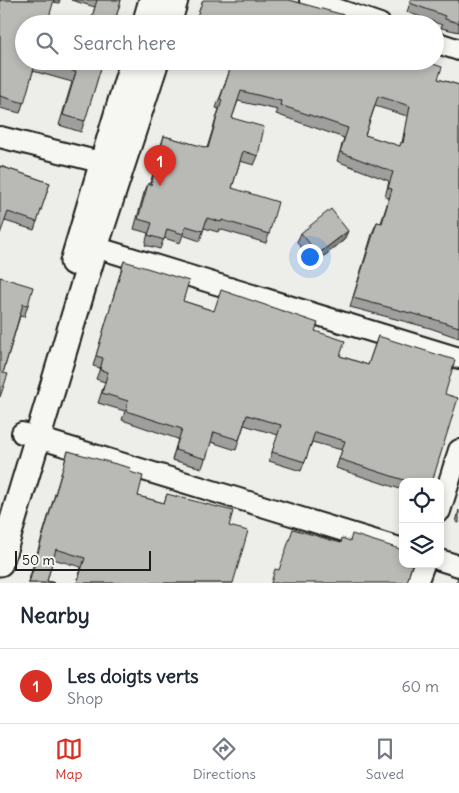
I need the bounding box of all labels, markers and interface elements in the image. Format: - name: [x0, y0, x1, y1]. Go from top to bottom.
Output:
- search box: [15, 15, 444, 70]
- icon: search: [33, 29, 61, 57]
- text: Search here: [73, 31, 176, 55]
- pin: 1: [144, 145, 176, 186]
- your location: [297, 244, 323, 270]
- map controls: [399, 478, 444, 568]
- button: locate: [399, 478, 444, 523]
- button: layers: [399, 523, 444, 568]
- scale bar: [15, 548, 151, 571]
- text: 50 m: [22, 551, 55, 569]
- text: Nearby: [20, 602, 90, 629]
- text: Les doigts verts: [67, 664, 199, 688]
- text: 1: [33, 676, 39, 696]
- text: 60 m: [401, 676, 439, 696]
- text: Shop: [67, 688, 103, 708]
- tab: Map: [55, 735, 83, 783]
- tab: Directions: [193, 735, 256, 783]
- tab: Saved: [366, 735, 404, 783]

